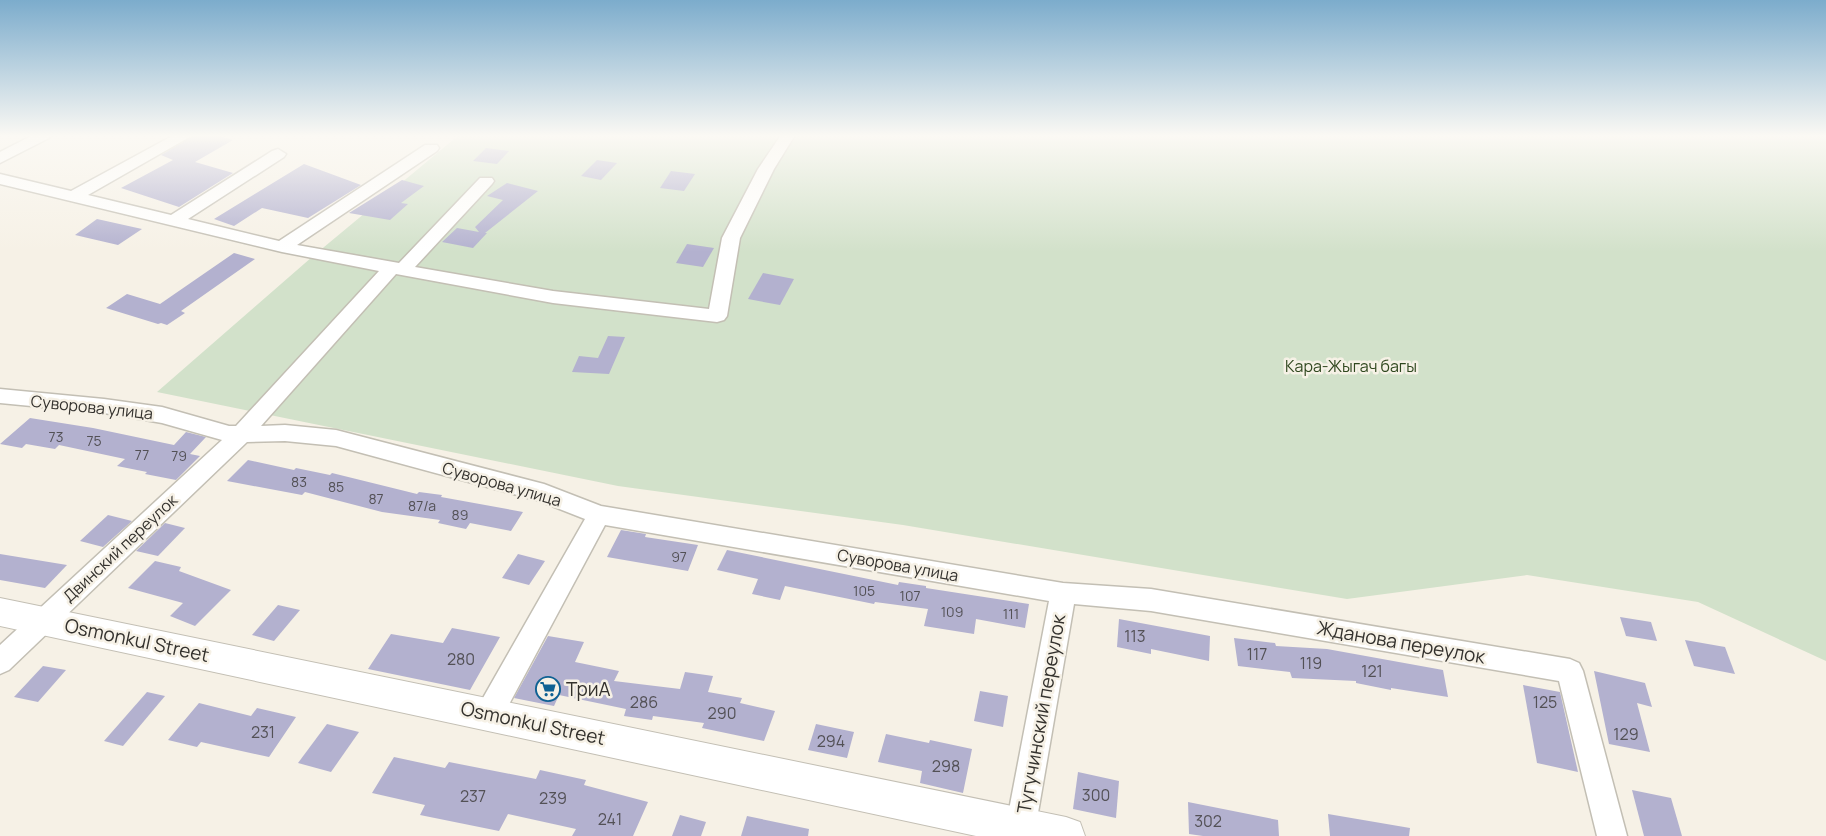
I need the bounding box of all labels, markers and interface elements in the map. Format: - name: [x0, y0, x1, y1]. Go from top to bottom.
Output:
- park label: Кара-Жыгач багы: [1285, 355, 1417, 377]
- street label: Суворова улица: [30, 390, 154, 424]
- house number: 73: [49, 427, 63, 446]
- house number: 75: [86, 431, 102, 450]
- house number: 77: [135, 445, 149, 464]
- house number: 79: [171, 446, 187, 465]
- street label: Суворова улица: [440, 457, 564, 511]
- house number: 83: [291, 472, 307, 491]
- house number: 85: [328, 477, 344, 496]
- street label: Двинский переулок: [58, 488, 183, 607]
- house number: 87: [368, 489, 384, 508]
- house number: 87/а: [408, 496, 436, 515]
- house number: 89: [452, 505, 468, 524]
- street label: Суворова улица: [836, 544, 960, 586]
- house number: 97: [671, 547, 687, 566]
- house number: 105: [853, 581, 875, 600]
- house number: 107: [899, 586, 921, 605]
- house number: 109: [941, 602, 963, 621]
- house number: 111: [1003, 604, 1019, 623]
- street label: Osmonkul Street: [62, 612, 212, 668]
- street label: Тугучинский переулок: [1011, 612, 1071, 816]
- street label: Жданова переулок: [1315, 614, 1488, 670]
- house number: 113: [1124, 625, 1146, 647]
- house number: 117: [1247, 643, 1267, 665]
- house number: 280: [447, 648, 475, 670]
- house number: 119: [1300, 652, 1322, 674]
- house number: 121: [1361, 660, 1383, 682]
- supermarket icon: ТриА: [535, 676, 561, 702]
- place label: ТриА: [566, 676, 610, 702]
- house number: 286: [630, 691, 658, 713]
- house number: 125: [1533, 691, 1557, 713]
- street label: Osmonkul Street: [458, 695, 608, 751]
- house number: 290: [708, 702, 736, 724]
- house number: 231: [251, 721, 275, 743]
- house number: 129: [1613, 723, 1639, 745]
- house number: 294: [817, 730, 845, 752]
- house number: 298: [932, 755, 960, 777]
- house number: 300: [1082, 784, 1110, 806]
- house number: 237: [460, 785, 486, 807]
- house number: 239: [539, 787, 567, 809]
- house number: 241: [598, 808, 622, 830]
- house number: 302: [1194, 810, 1222, 832]

